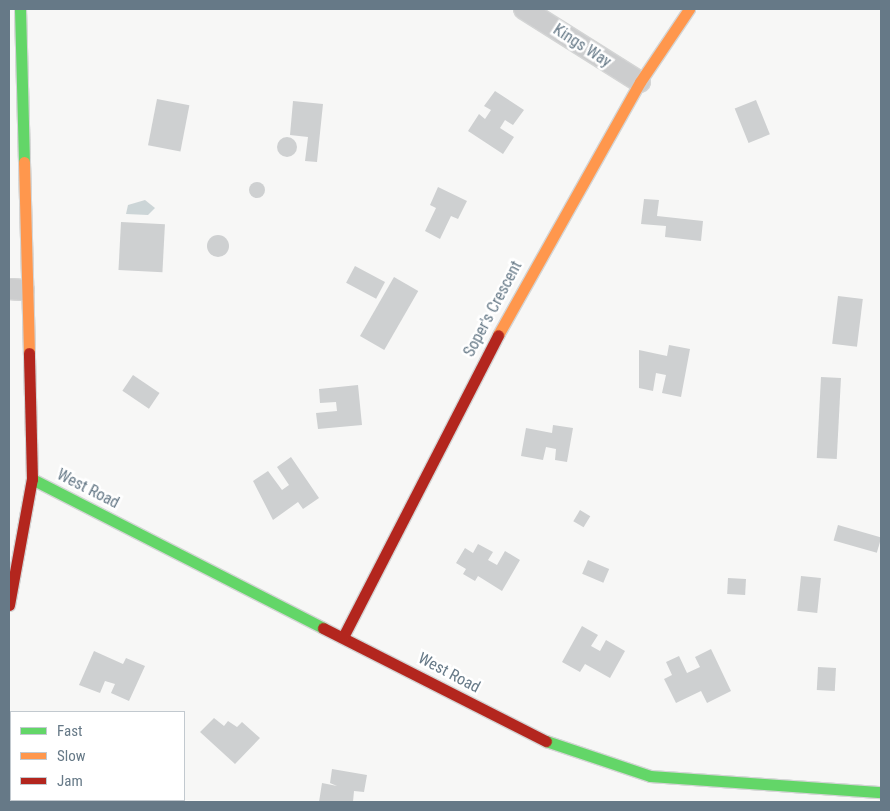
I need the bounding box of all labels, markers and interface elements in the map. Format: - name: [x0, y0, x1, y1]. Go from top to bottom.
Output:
- street label: Kings Way: [549, 20, 615, 72]
- street label: Soper's Crescent: [460, 258, 526, 360]
- street label: West Road: [54, 465, 122, 513]
- street label: West Road: [415, 649, 483, 697]
- legend: [10, 711, 185, 801]
- text: Fast: [57, 722, 82, 740]
- text: Slow: [57, 747, 86, 765]
- text: Jam: [57, 772, 83, 790]

